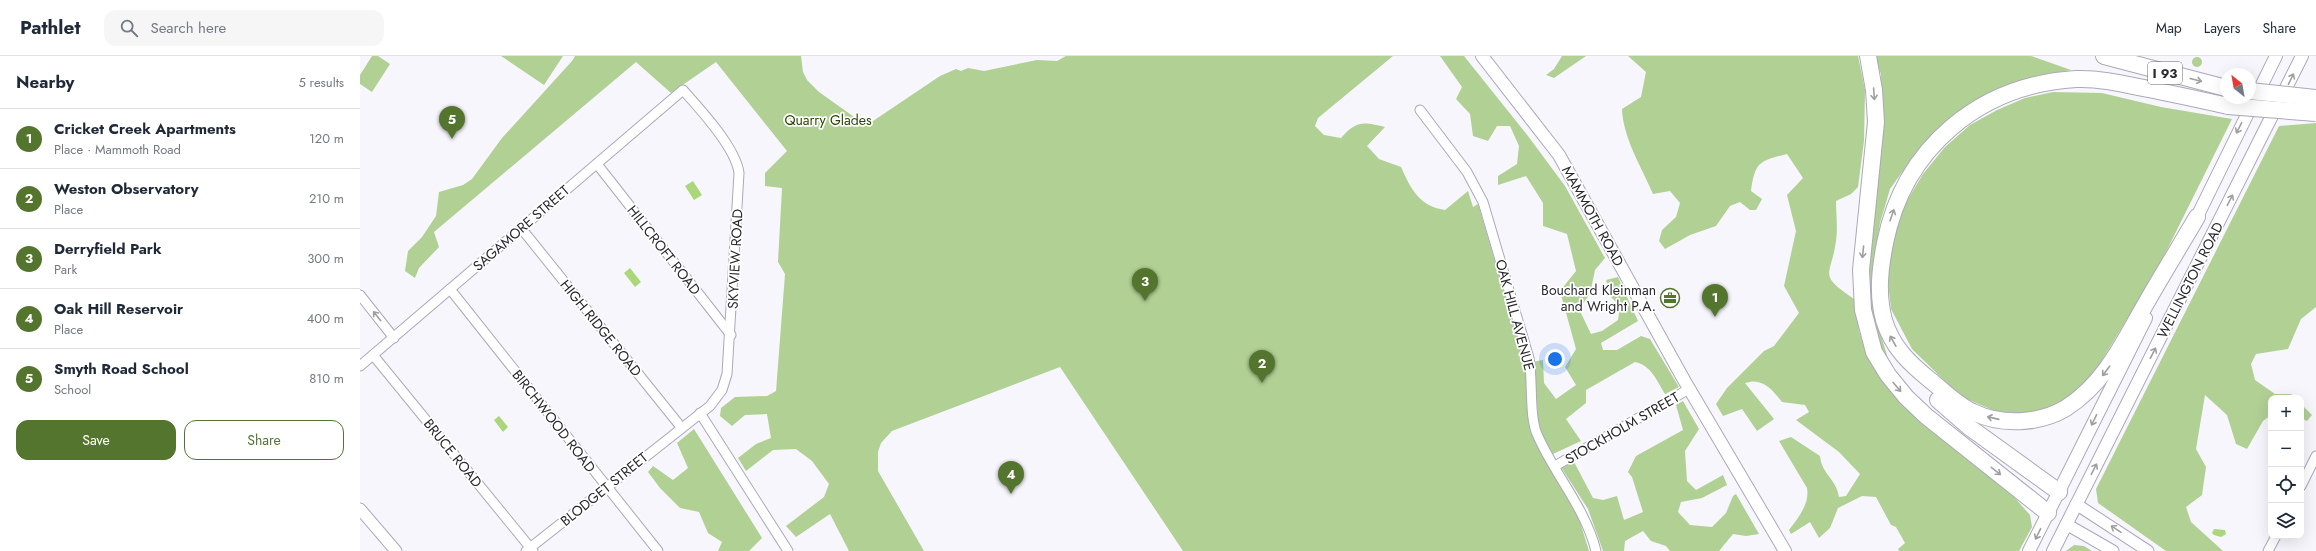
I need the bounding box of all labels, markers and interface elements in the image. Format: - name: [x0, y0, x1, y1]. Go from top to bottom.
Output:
- search box: [104, 10, 384, 46]
- text: Pathlet: [20, 14, 80, 41]
- icon: search: [118, 17, 140, 39]
- text: Search here: [150, 17, 226, 39]
- text: Map: [2156, 18, 2182, 38]
- text: Layers: [2204, 18, 2240, 38]
- text: Share: [2262, 18, 2296, 38]
- road number: I 93: [2148, 62, 2182, 84]
- north arrow: [2220, 68, 2256, 104]
- text: Nearby: [16, 70, 74, 94]
- text: 5 results: [298, 73, 344, 92]
- one-way arrow: [2288, 73, 2295, 85]
- one-way arrow: [2189, 77, 2202, 85]
- one-way arrow: [1870, 87, 1877, 100]
- pin: 5: [439, 106, 465, 139]
- park label: Quarry Glades: [784, 110, 872, 130]
- text: Cricket Creek Apartments: [54, 118, 236, 140]
- one-way arrow: [2235, 122, 2243, 134]
- text: 1: [26, 129, 32, 148]
- text: 120 m: [309, 129, 344, 148]
- text: Place · Mammoth Road: [54, 140, 181, 159]
- street label: MAMMOTH ROAD: [1557, 162, 1629, 270]
- text: Weston Observatory: [54, 178, 199, 200]
- street label: SAGAMORE STREET: [468, 180, 574, 276]
- text: 2: [25, 189, 33, 208]
- text: 210 m: [309, 189, 344, 208]
- one-way arrow: [2227, 194, 2235, 206]
- text: Place: [54, 200, 83, 219]
- street label: HILLCROFT ROAD: [623, 201, 705, 299]
- street label: SKYVIEW ROAD: [722, 209, 748, 309]
- one-way arrow: [1889, 209, 1897, 221]
- street label: WELLINGTON ROAD: [2152, 218, 2228, 342]
- text: Derryfield Park: [54, 238, 162, 260]
- one-way arrow: [1859, 245, 1867, 258]
- text: 3: [25, 249, 33, 268]
- text: 300 m: [307, 249, 344, 268]
- street label: OAK HILL AVENUE: [1491, 257, 1539, 373]
- text: Park: [54, 260, 77, 279]
- pin: 3: [1132, 268, 1158, 301]
- street label: HIGH RIDGE ROAD: [556, 275, 646, 381]
- place label: Bouchard Kleinman and Wright P.A.: [1541, 280, 1656, 316]
- pin: 1: [1702, 284, 1728, 317]
- office icon: Bouchard Kleinman and Wright P.A.: [1659, 287, 1681, 309]
- text: Oak Hill Reservoir: [54, 298, 183, 320]
- text: 4: [24, 309, 34, 328]
- text: 400 m: [307, 309, 344, 328]
- one-way arrow: [373, 311, 381, 322]
- text: Place: [54, 320, 83, 339]
- one-way arrow: [1888, 335, 1896, 347]
- one-way arrow: [2149, 347, 2157, 359]
- your location: [1545, 349, 1565, 369]
- pin: 2: [1249, 350, 1275, 383]
- text: Smyth Road School: [54, 358, 189, 380]
- street label: BIRCHWOOD ROAD: [508, 365, 600, 477]
- one-way arrow: [2101, 365, 2110, 376]
- text: 5: [25, 369, 33, 388]
- text: 810 m: [309, 369, 344, 388]
- text: School: [54, 380, 91, 399]
- one-way arrow: [1893, 381, 1902, 392]
- street label: STOCKHOLM STREET: [1561, 387, 1683, 469]
- map controls: [2268, 395, 2304, 539]
- button: +: [2268, 395, 2304, 431]
- street label: BRUCE ROAD: [419, 414, 487, 492]
- one-way arrow: [1987, 414, 2000, 422]
- one-way arrow: [2090, 414, 2097, 426]
- button: Save: [16, 420, 176, 460]
- button: Share: [184, 420, 344, 460]
- button: −: [2268, 431, 2304, 467]
- street label: BLODGET STREET: [556, 447, 652, 531]
- pin: 4: [998, 461, 1024, 494]
- one-way arrow: [2090, 463, 2098, 475]
- one-way arrow: [1990, 467, 2001, 476]
- button: locate: [2268, 467, 2304, 503]
- button: layers: [2268, 503, 2304, 539]
- one-way arrow: [2111, 525, 2122, 533]
- one-way arrow: [2034, 527, 2041, 539]

